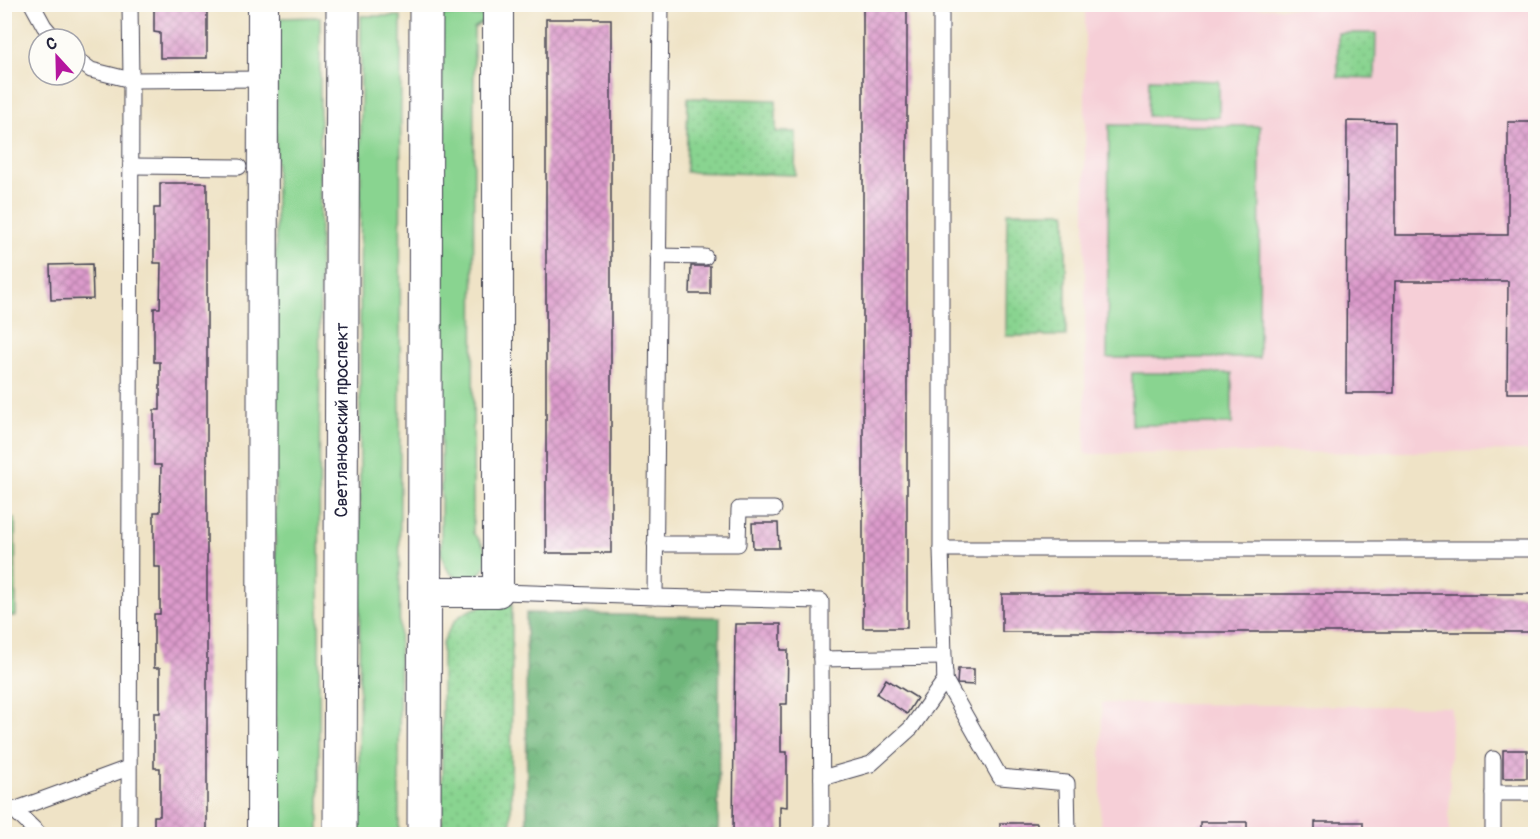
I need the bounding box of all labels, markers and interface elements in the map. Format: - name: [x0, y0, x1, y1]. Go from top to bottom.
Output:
- north arrow: [27, 27, 87, 87]
- text: С: [43, 33, 60, 55]
- street label: Светлановский проспект: [330, 322, 354, 518]

